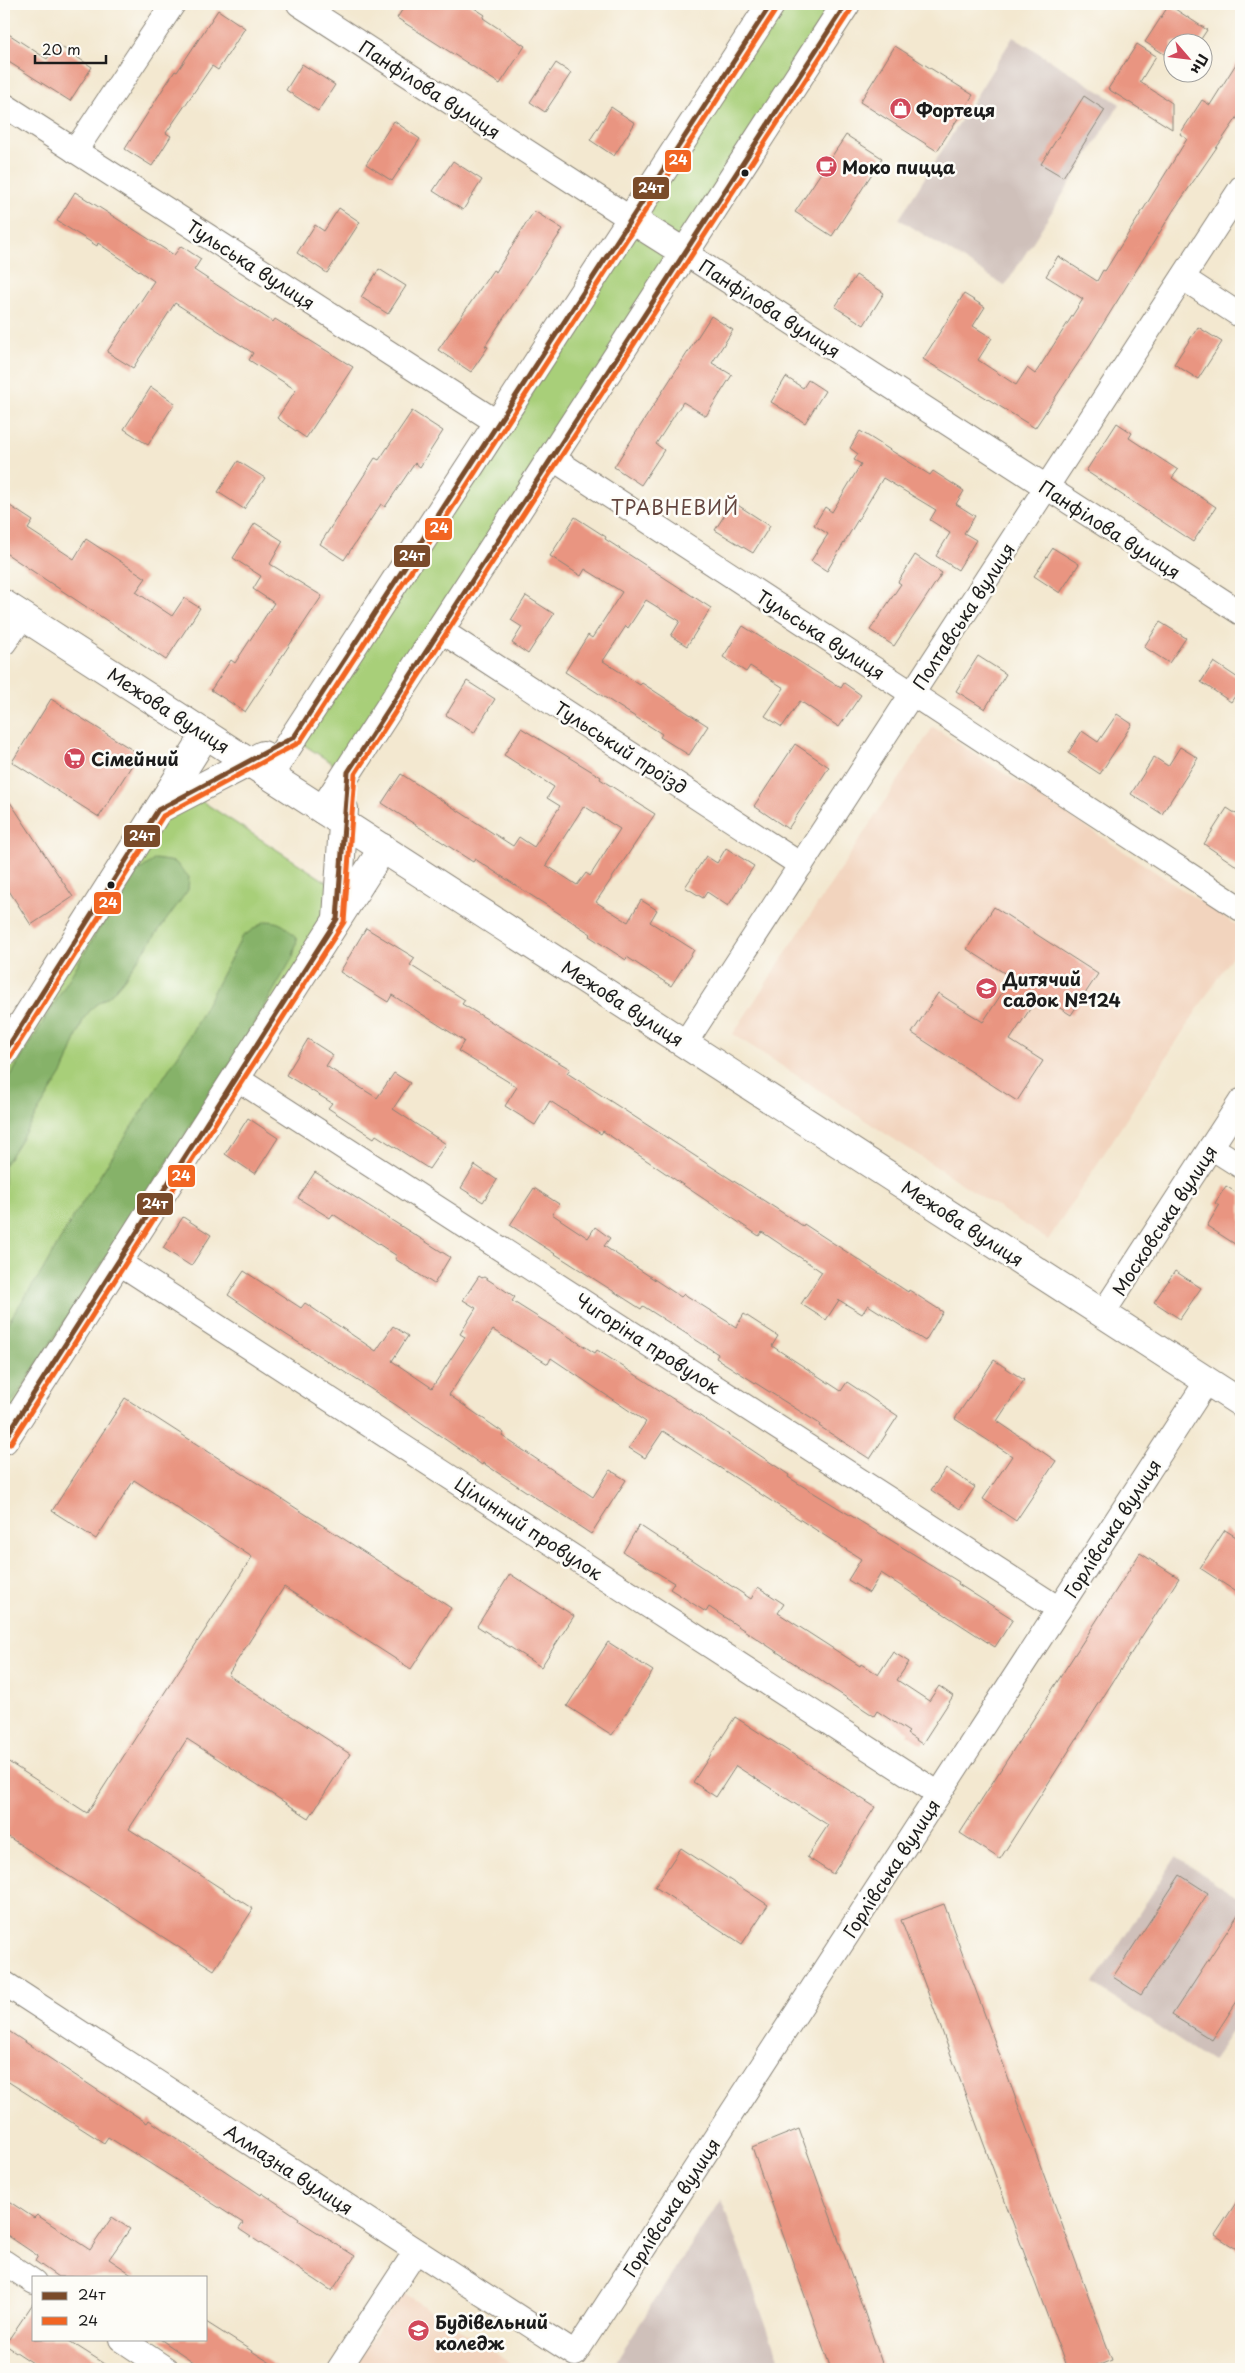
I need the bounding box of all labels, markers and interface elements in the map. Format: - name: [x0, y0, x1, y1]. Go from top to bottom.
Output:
- scale bar: [35, 32, 106, 64]
- north arrow: [1162, 32, 1212, 82]
- street label: Панфілова вулиця: [354, 33, 506, 145]
- text: 20 m: [42, 37, 81, 60]
- text: Пн: [1186, 50, 1214, 78]
- place label: Фортеця: [916, 96, 995, 123]
- shop icon: Фортеця: [888, 97, 912, 121]
- line badge: 24: [664, 149, 692, 173]
- text: 24: [669, 149, 688, 170]
- place label: Моко пицца: [842, 153, 956, 180]
- cafe icon: Моко пицца: [814, 154, 838, 178]
- unlabelled marker: [740, 168, 750, 178]
- line badge: 24т: [632, 176, 670, 200]
- text: 24т: [638, 177, 665, 198]
- street label: Тульська вулиця: [181, 212, 321, 316]
- street label: Панфілова вулиця: [694, 252, 846, 364]
- street label: Панфілова вулиця: [1034, 473, 1186, 585]
- district label: ТРАВНЕВИЙ: [611, 493, 739, 521]
- line badge: 24: [424, 517, 453, 541]
- text: 24: [430, 517, 449, 538]
- street label: Полтавська вулиця: [905, 537, 1021, 695]
- line badge: 24т: [393, 544, 431, 568]
- text: 24т: [399, 545, 426, 566]
- street label: Тульська вулиця: [751, 582, 891, 686]
- street label: Межова вулиця: [103, 660, 235, 760]
- street label: Тульський проїзд: [549, 694, 693, 800]
- place label: Сімейний: [91, 745, 179, 772]
- supermarket icon: Сімейний: [63, 746, 87, 770]
- line badge: 24т: [123, 824, 161, 848]
- text: 24т: [129, 825, 156, 846]
- unlabelled marker: [106, 880, 116, 890]
- line badge: 24: [93, 891, 122, 915]
- text: 24: [99, 892, 118, 913]
- street label: Межова вулиця: [557, 953, 689, 1053]
- place label: Дитячий садок №124: [1002, 965, 1121, 1013]
- school or university icon: Дитячий садок №124: [975, 976, 999, 1000]
- street label: Московська вулиця: [1105, 1139, 1223, 1301]
- line badge: 24: [167, 1164, 196, 1188]
- text: 24: [172, 1165, 191, 1186]
- street label: Межова вулиця: [897, 1173, 1029, 1273]
- line badge: 24т: [136, 1192, 174, 1216]
- text: 24т: [142, 1193, 169, 1214]
- street label: Чигоріна провулок: [570, 1286, 726, 1400]
- street label: Горлівська вулиця: [1057, 1453, 1167, 1603]
- street label: Цілинний провулок: [450, 1470, 609, 1586]
- street label: Горлівська вулиця: [836, 1793, 946, 1943]
- street label: Алмазна вулиця: [219, 2117, 359, 2221]
- street label: Горлівська вулиця: [616, 2132, 726, 2282]
- legend: [32, 2276, 208, 2340]
- text: 24т: [78, 2282, 106, 2305]
- text: 24: [78, 2308, 98, 2331]
- place label: Будівельний коледж: [435, 2308, 548, 2356]
- school or university icon: Будівельний коледж: [407, 2319, 431, 2343]

